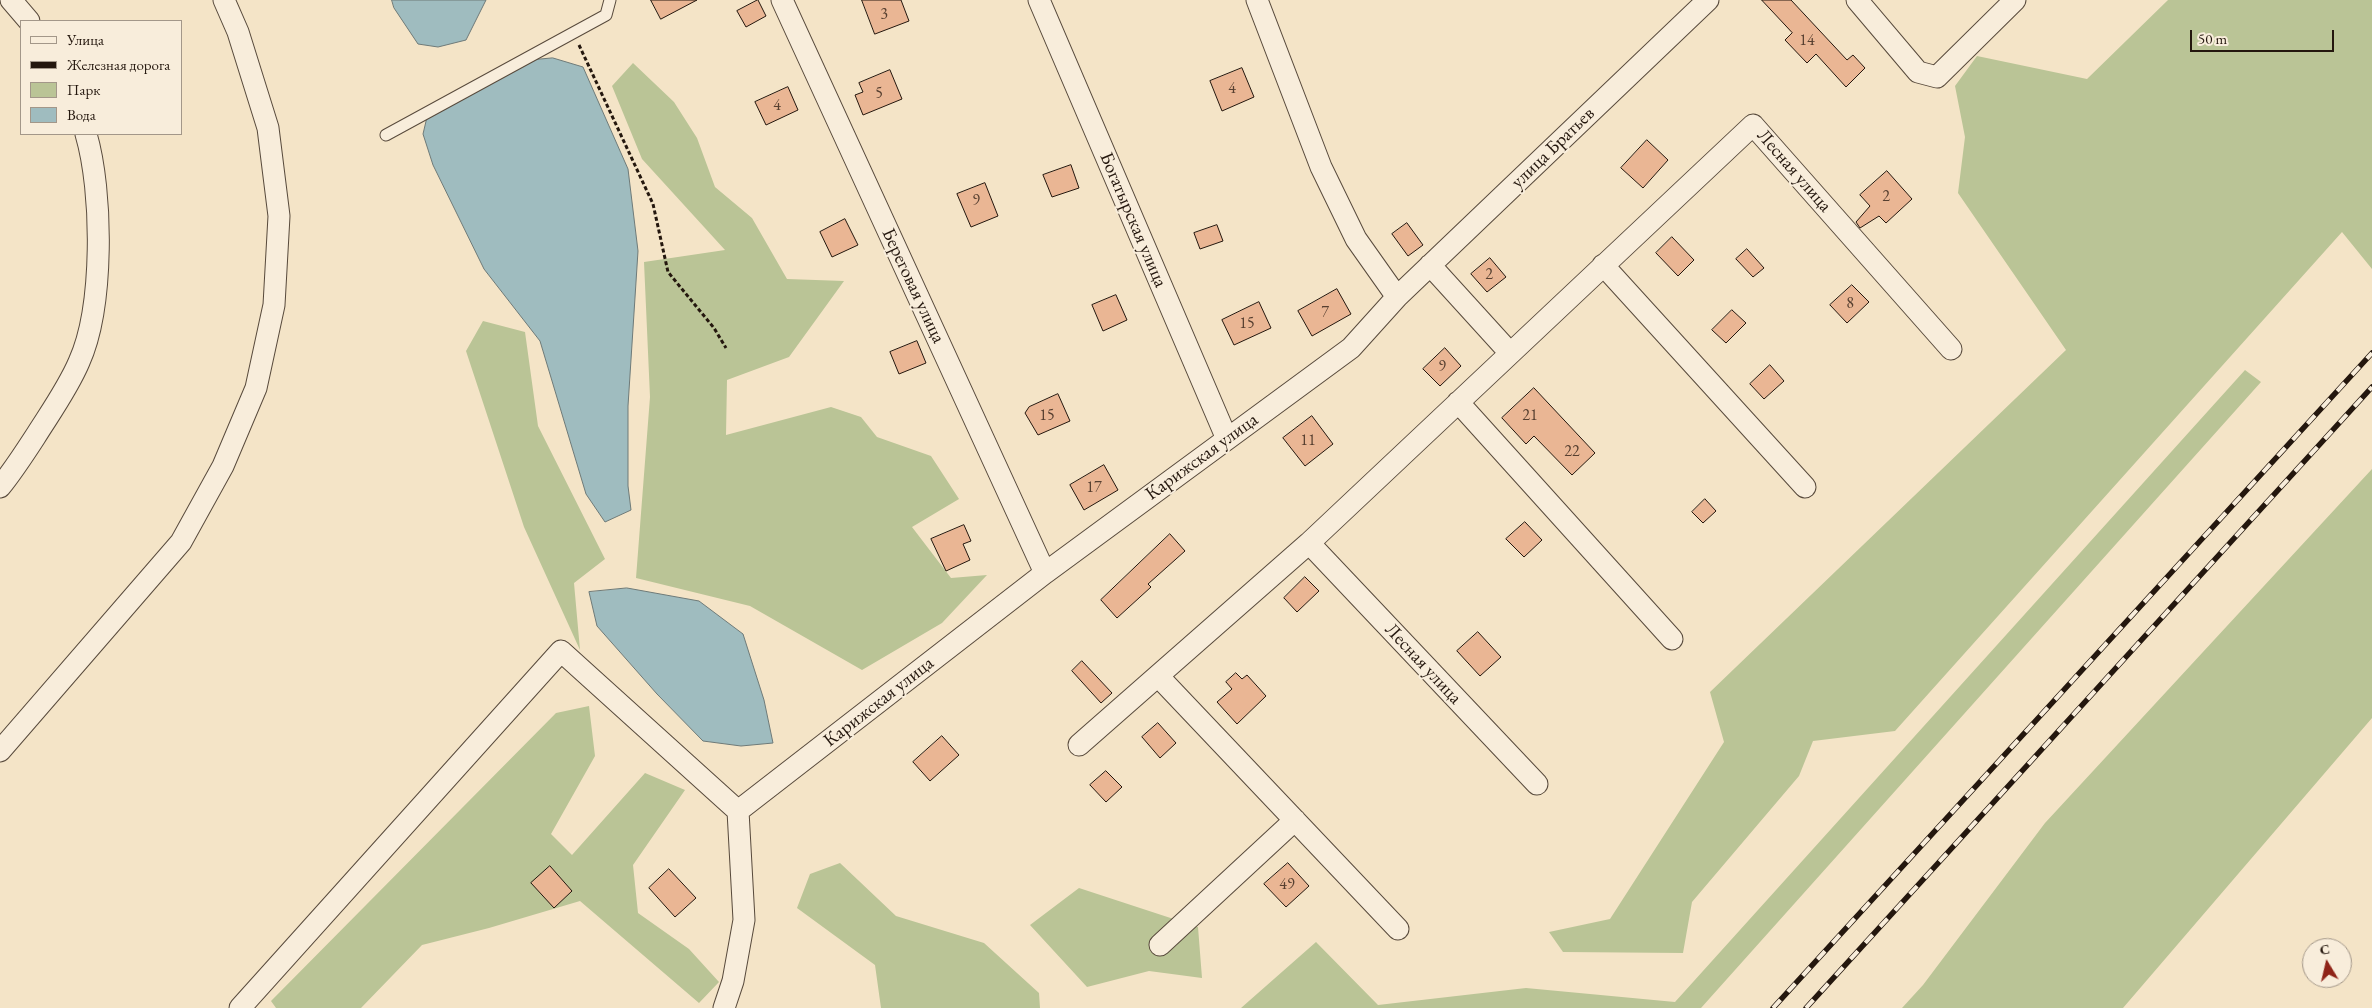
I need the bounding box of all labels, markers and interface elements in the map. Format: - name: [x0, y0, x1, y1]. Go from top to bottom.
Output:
- house number: 3: [880, 5, 888, 25]
- legend: [20, 20, 182, 135]
- scale bar: [2192, 20, 2336, 52]
- text: 50 m: [2198, 29, 2227, 48]
- text: Улица: [67, 30, 104, 49]
- house number: 14: [1799, 31, 1815, 51]
- text: Железная дорога: [67, 55, 170, 74]
- house number: 4: [1228, 79, 1236, 99]
- text: Парк: [67, 80, 100, 99]
- house number: 5: [875, 84, 883, 104]
- house number: 4: [773, 96, 781, 116]
- street label: улица Братьев: [1506, 103, 1600, 193]
- text: Вода: [67, 105, 96, 124]
- street label: Лесная улица: [1752, 125, 1836, 217]
- street label: Богатырская улица: [1094, 149, 1172, 291]
- house number: 2: [1882, 187, 1890, 207]
- house number: 9: [972, 191, 980, 211]
- street label: Береговая улица: [876, 225, 950, 347]
- house number: 2: [1485, 265, 1493, 285]
- house number: 8: [1846, 294, 1854, 314]
- house number: 7: [1321, 303, 1329, 323]
- house number: 15: [1239, 314, 1255, 334]
- house number: 9: [1438, 357, 1446, 377]
- house number: 15: [1039, 406, 1055, 426]
- house number: 21: [1522, 406, 1538, 426]
- street label: Карижская улица: [1141, 409, 1263, 505]
- house number: 11: [1300, 431, 1316, 451]
- house number: 22: [1564, 442, 1580, 462]
- house number: 17: [1086, 478, 1102, 498]
- street label: Лесная улица: [1380, 619, 1466, 709]
- street label: Карижская улица: [819, 652, 939, 752]
- house number: 49: [1279, 875, 1295, 895]
- north arrow: [2302, 938, 2352, 988]
- text: С: [2318, 940, 2331, 959]

